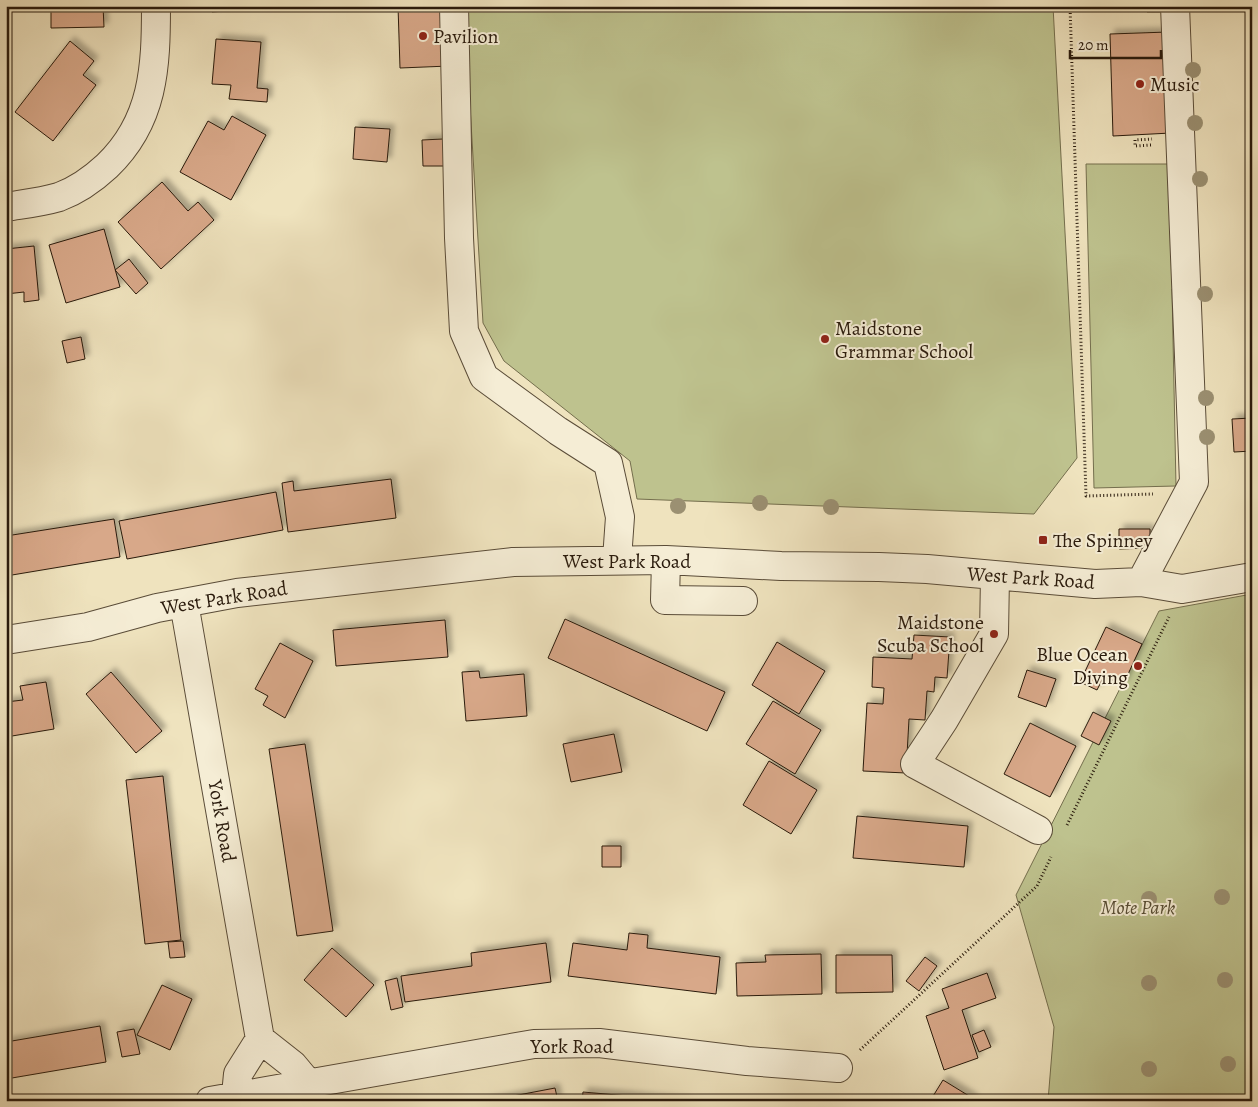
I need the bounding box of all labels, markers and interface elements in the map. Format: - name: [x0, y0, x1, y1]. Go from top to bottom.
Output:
- place label: Pavilion: [433, 23, 499, 50]
- scale bar: [1070, 28, 1162, 60]
- marker: Pavilion: [417, 30, 429, 42]
- text: 20 m: [1078, 35, 1109, 55]
- place label: Music: [1150, 71, 1200, 98]
- marker: Music: [1134, 78, 1146, 90]
- place label: Maidstone Grammar School: [835, 315, 973, 365]
- marker: Maidstone Grammar School: [819, 333, 831, 345]
- place label: The Spinney: [1053, 527, 1153, 554]
- marker: The Spinney: [1037, 534, 1049, 546]
- street label: West Park Road: [562, 548, 691, 575]
- street label: West Park Road: [965, 560, 1096, 596]
- street label: West Park Road: [158, 575, 289, 621]
- place label: Maidstone Scuba School: [877, 609, 984, 659]
- marker: Maidstone Scuba School: [988, 628, 1000, 640]
- place label: Blue Ocean Diving: [1036, 641, 1128, 691]
- marker: Blue Ocean Diving: [1132, 660, 1144, 672]
- street label: York Road: [201, 777, 243, 865]
- park label: Mote Park: [1101, 894, 1175, 921]
- street label: York Road: [529, 1033, 614, 1060]

